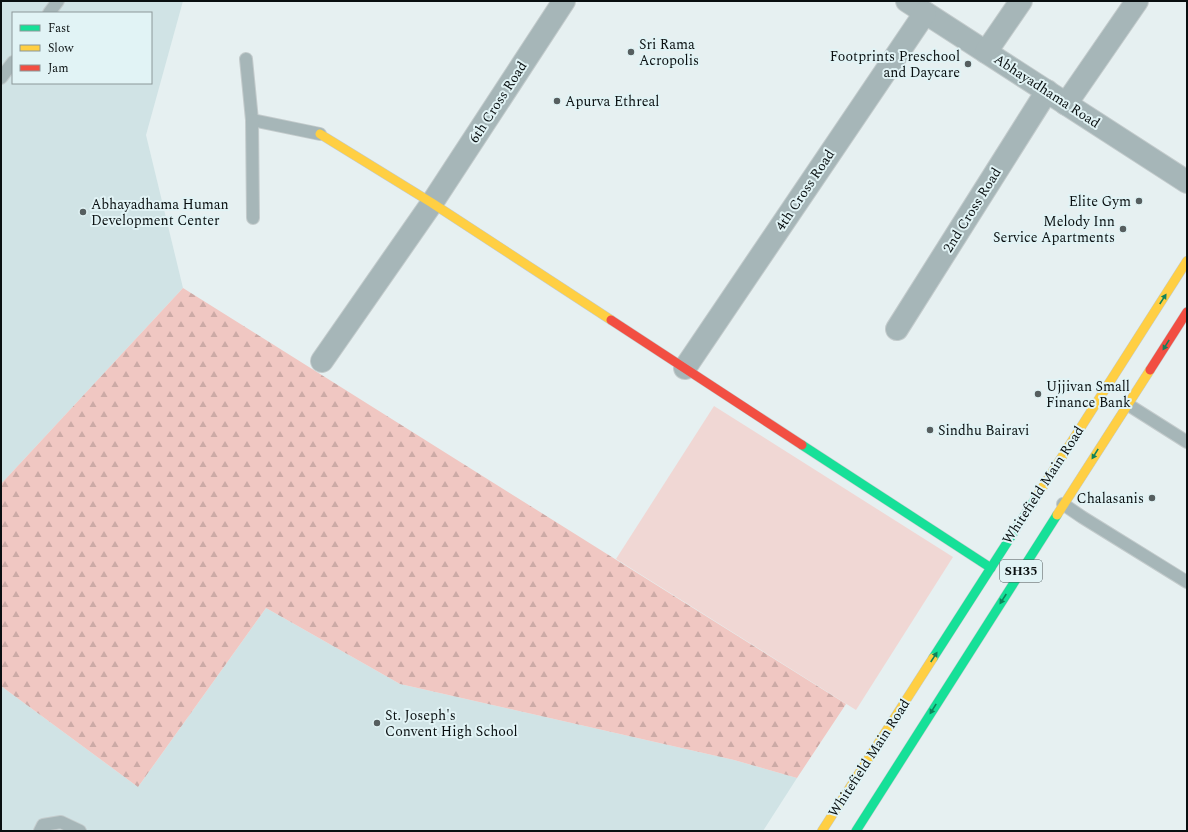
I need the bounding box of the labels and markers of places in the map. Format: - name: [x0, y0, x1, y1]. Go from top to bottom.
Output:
- place label: Sri Rama Acropolis: [639, 34, 699, 71]
- place label: Footprints Preschool and Daycare: [830, 46, 960, 83]
- marker: Sri Rama Acropolis: [626, 47, 636, 57]
- marker: Footprints Preschool and Daycare: [963, 59, 973, 69]
- place label: Apurva Ethreal: [565, 91, 659, 112]
- marker: Apurva Ethreal: [552, 96, 562, 106]
- place label: Elite Gym: [1069, 191, 1131, 212]
- place label: Abhayadhama Human Development Center: [91, 194, 229, 231]
- marker: Elite Gym: [1134, 196, 1144, 206]
- marker: Abhayadhama Human Development Center: [78, 207, 88, 217]
- place label: Melody Inn Service Apartments: [993, 211, 1115, 248]
- marker: Melody Inn Service Apartments: [1118, 224, 1128, 234]
- place label: Ujjivan Small Finance Bank: [1046, 376, 1131, 413]
- marker: Ujjivan Small Finance Bank: [1033, 389, 1043, 399]
- place label: Sindhu Bairavi: [938, 420, 1029, 441]
- marker: Sindhu Bairavi: [925, 425, 935, 435]
- place label: Chalasanis: [1077, 488, 1144, 509]
- marker: Chalasanis: [1147, 493, 1157, 503]
- place label: St. Joseph's Convent High School: [385, 705, 518, 742]
- marker: St. Joseph's Convent High School: [372, 718, 382, 728]

